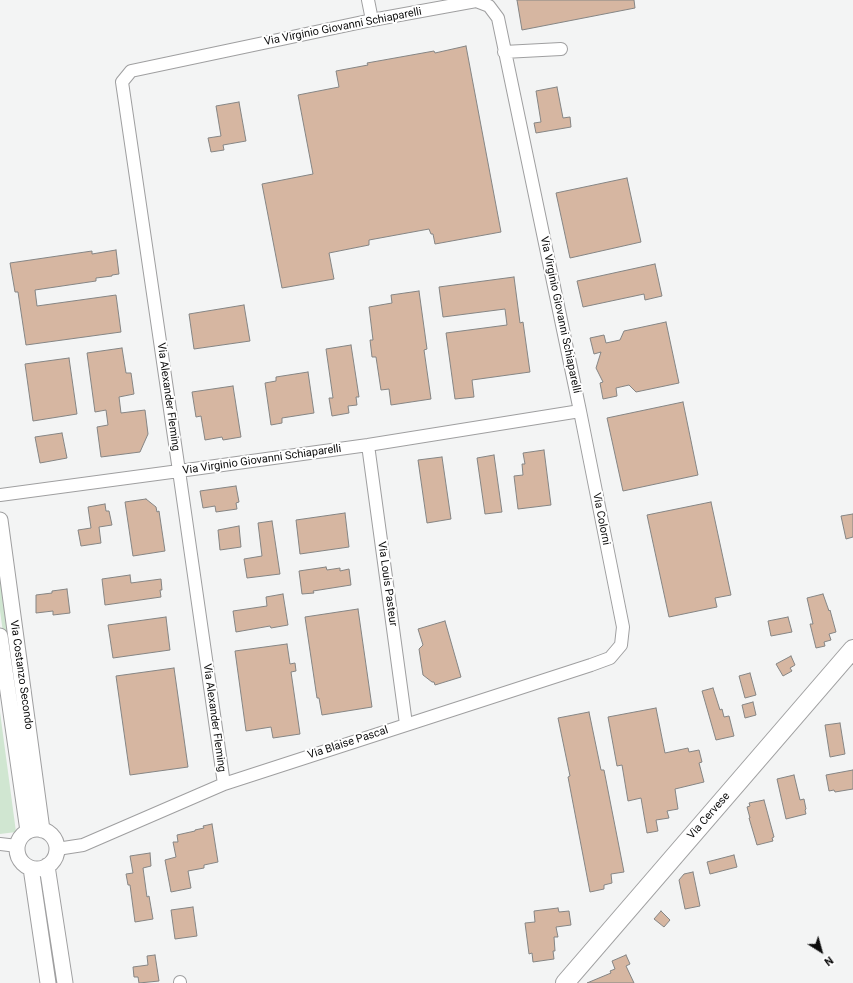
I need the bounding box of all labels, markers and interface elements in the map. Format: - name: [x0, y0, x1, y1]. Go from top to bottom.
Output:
- street label: Via Virginio Giovanni Schiaparelli: [263, 5, 423, 49]
- street label: Via Virginio Giovanni Schiaparelli: [537, 235, 583, 395]
- street label: Via Alexander Fleming: [154, 342, 182, 452]
- street label: Via Virginio Giovanni Schiaparelli: [182, 442, 342, 478]
- street label: Via Colorni: [589, 492, 613, 546]
- street label: Via Louis Pasteur: [375, 541, 399, 627]
- street label: Via Costanzo Secondo: [7, 619, 35, 731]
- street label: Via Alexander Fleming: [200, 663, 228, 773]
- street label: Via Blaise Pascal: [306, 724, 390, 762]
- street label: Via Cervese: [685, 790, 733, 842]
- north arrow: [801, 931, 841, 971]
- text: N: [822, 953, 836, 969]

